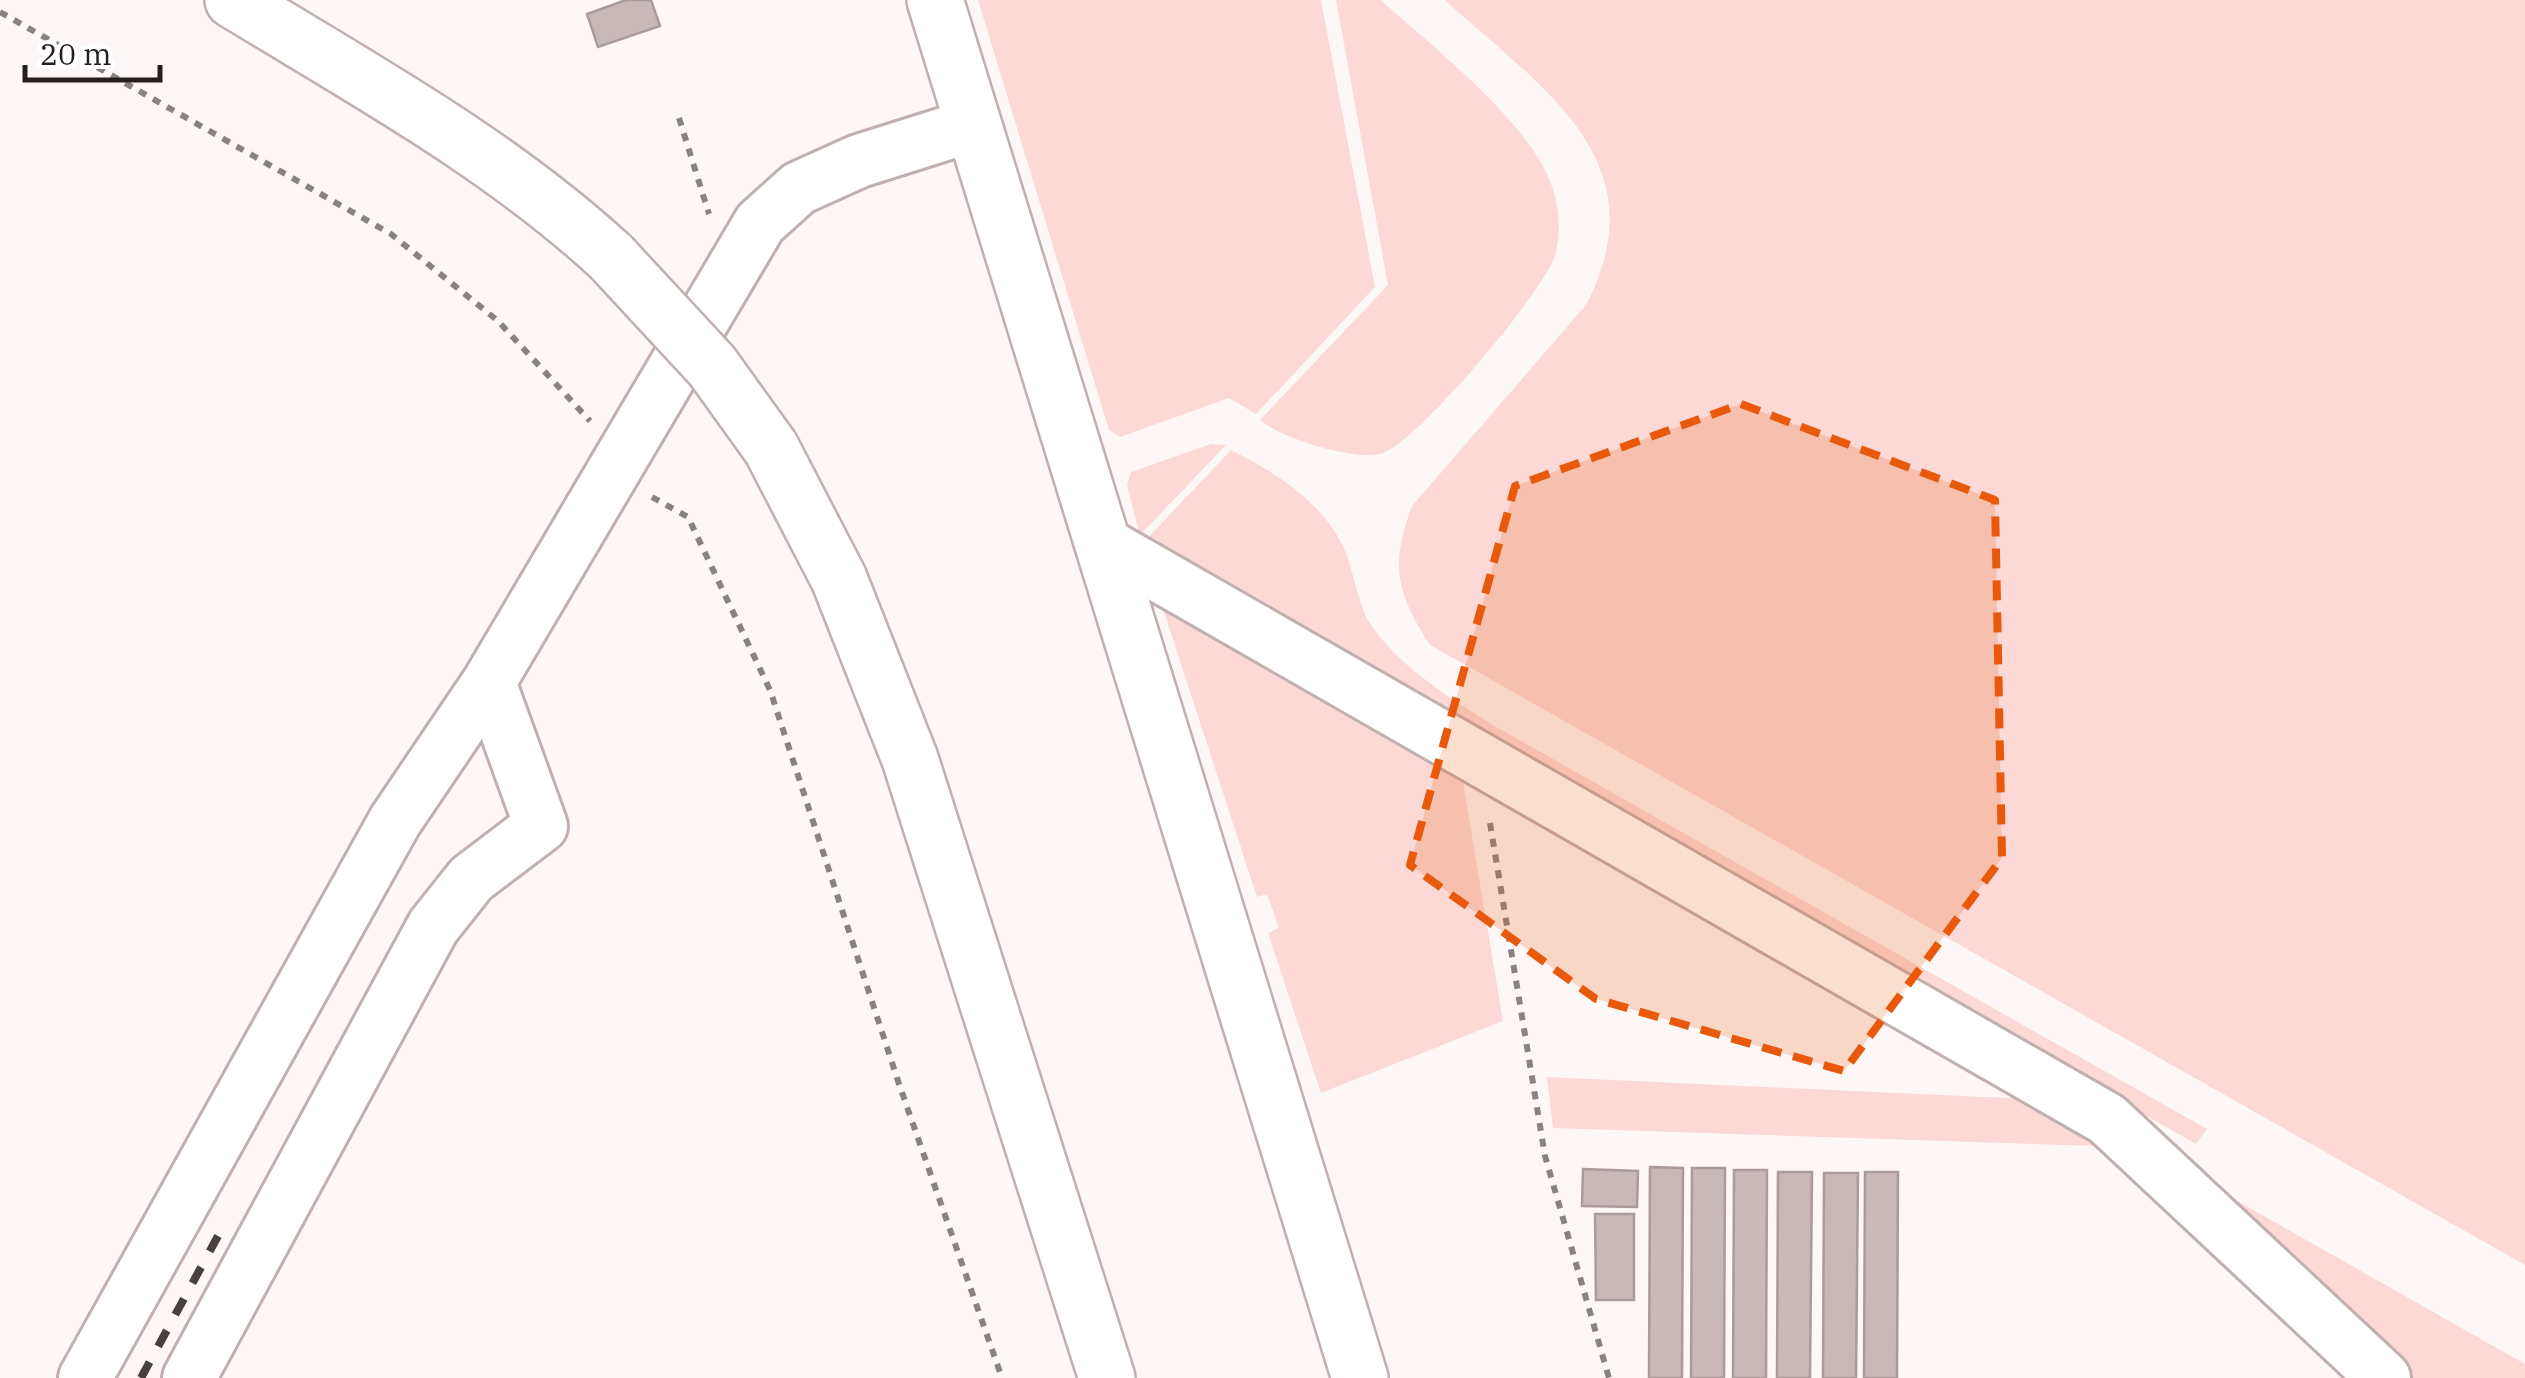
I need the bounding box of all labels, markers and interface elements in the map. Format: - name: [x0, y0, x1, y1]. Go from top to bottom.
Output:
- scale bar: [25, 20, 160, 82]
- text: 20 m: [40, 34, 112, 73]

